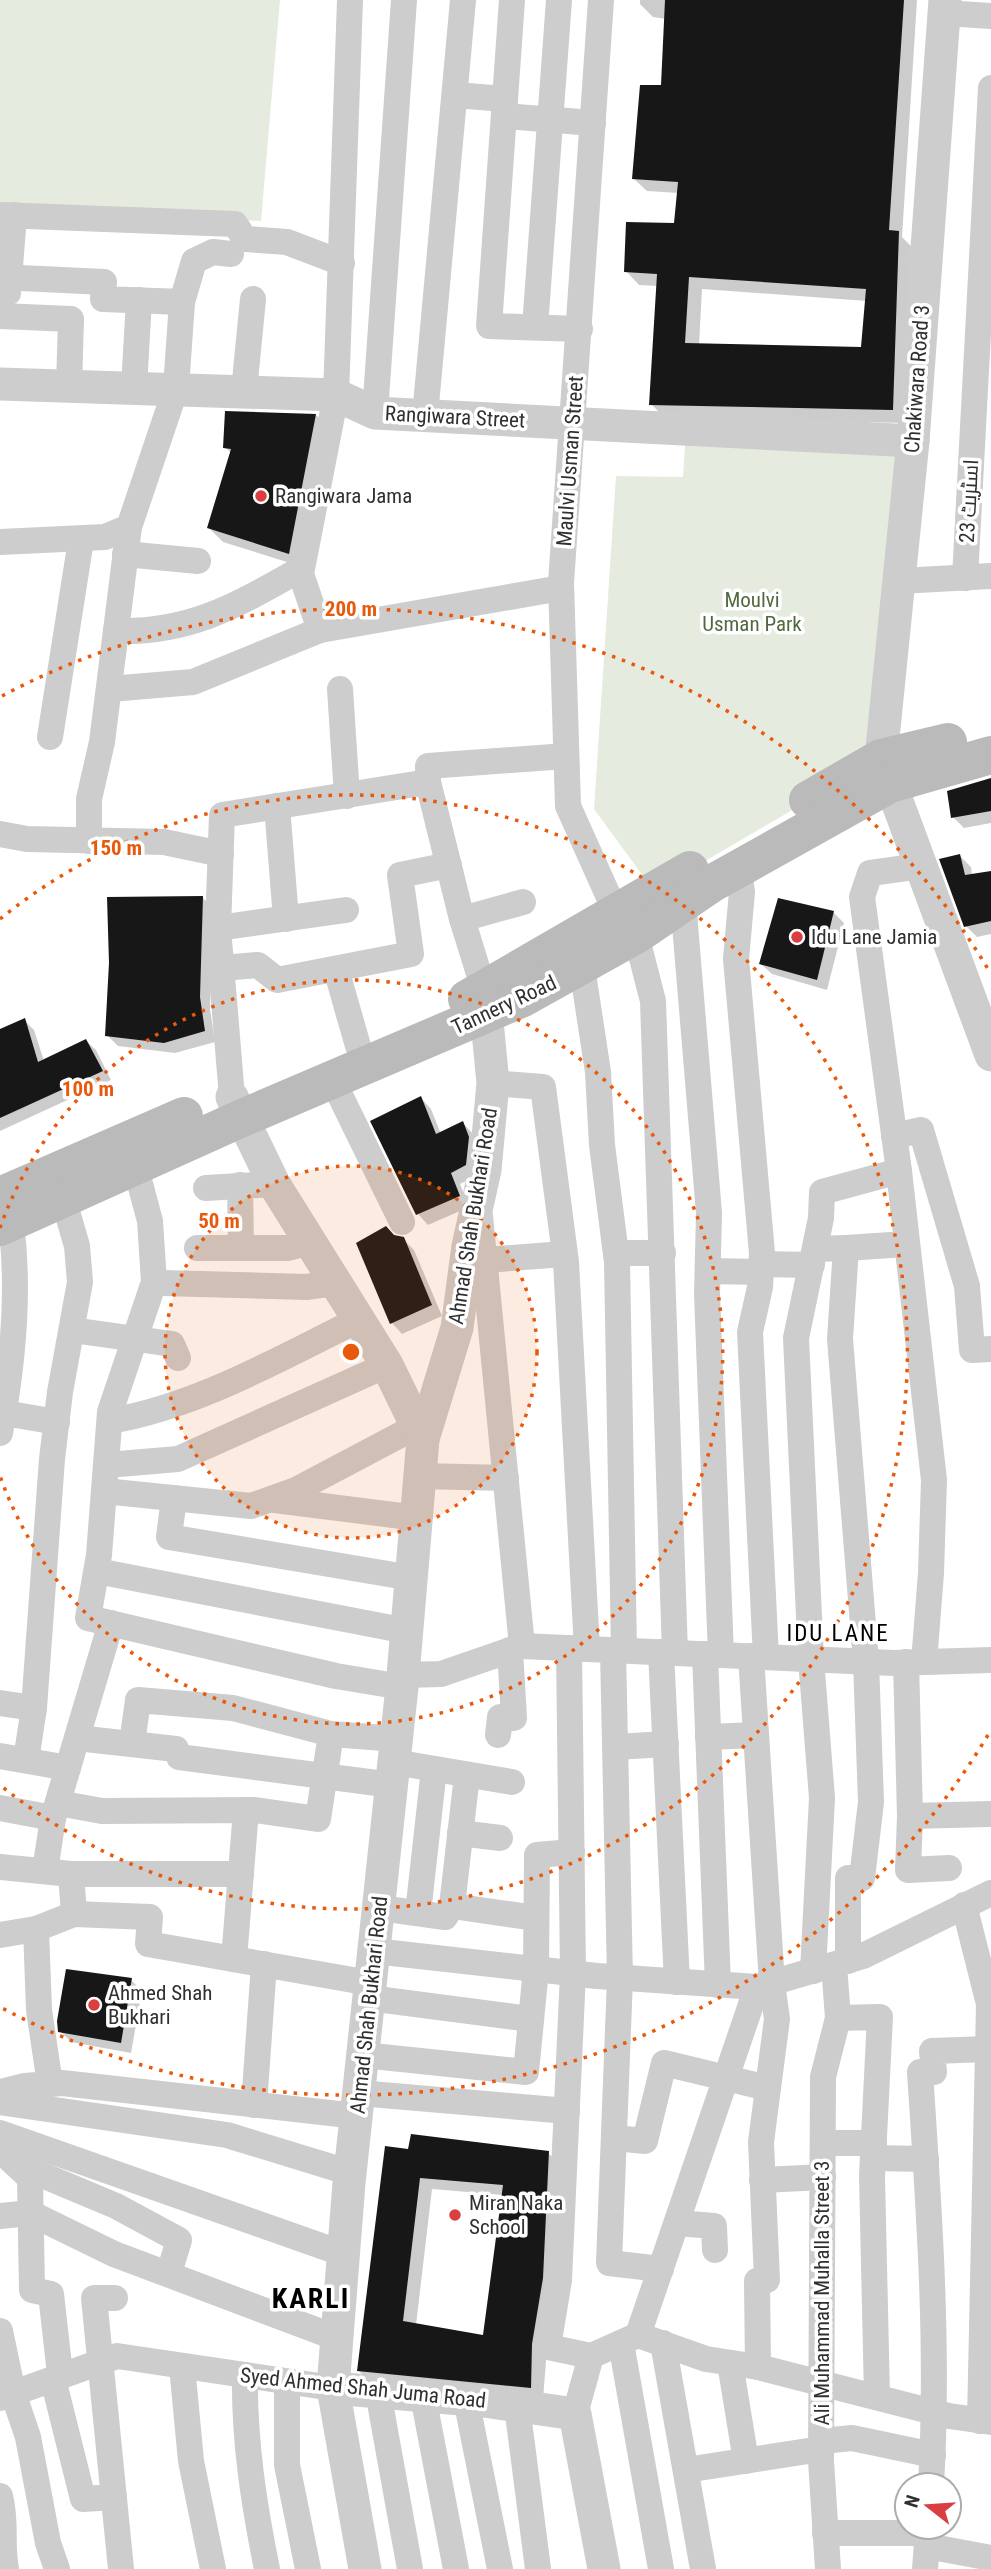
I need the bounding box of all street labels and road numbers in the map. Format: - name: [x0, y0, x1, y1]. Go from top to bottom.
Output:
- street label: Chakiwara Road 3: [900, 304, 934, 454]
- street label: Maulvi Usman Street: [552, 375, 588, 547]
- street label: Rangiwara Street: [384, 401, 526, 433]
- street label: اسٹریٹ 23: [955, 459, 983, 543]
- street label: Tannery Road: [448, 970, 560, 1040]
- street label: Ahmad Shah Bukhari Road: [444, 1106, 502, 1326]
- street label: Ahmad Shah Bukhari Road: [346, 1895, 392, 2115]
- street label: Ali Muhammad Muhalla Street 3: [810, 2161, 834, 2425]
- street label: Syed Ahmed Shah Juma Road: [239, 2363, 487, 2413]

